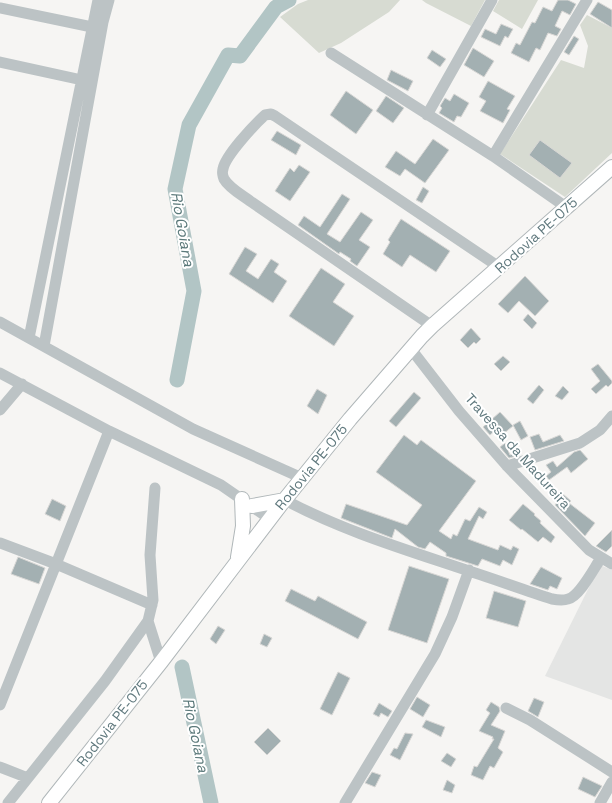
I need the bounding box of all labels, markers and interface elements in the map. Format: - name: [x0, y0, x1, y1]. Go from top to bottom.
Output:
- water label: Rio Goiana: [167, 190, 199, 268]
- street label: Rodovia PE-075: [491, 193, 581, 277]
- street label: Travessa da Madureira: [461, 389, 575, 513]
- street label: Rodovia PE-075: [271, 420, 351, 514]
- street label: Rodovia PE-075: [73, 676, 151, 770]
- water label: Rio Goiana: [179, 696, 213, 774]

